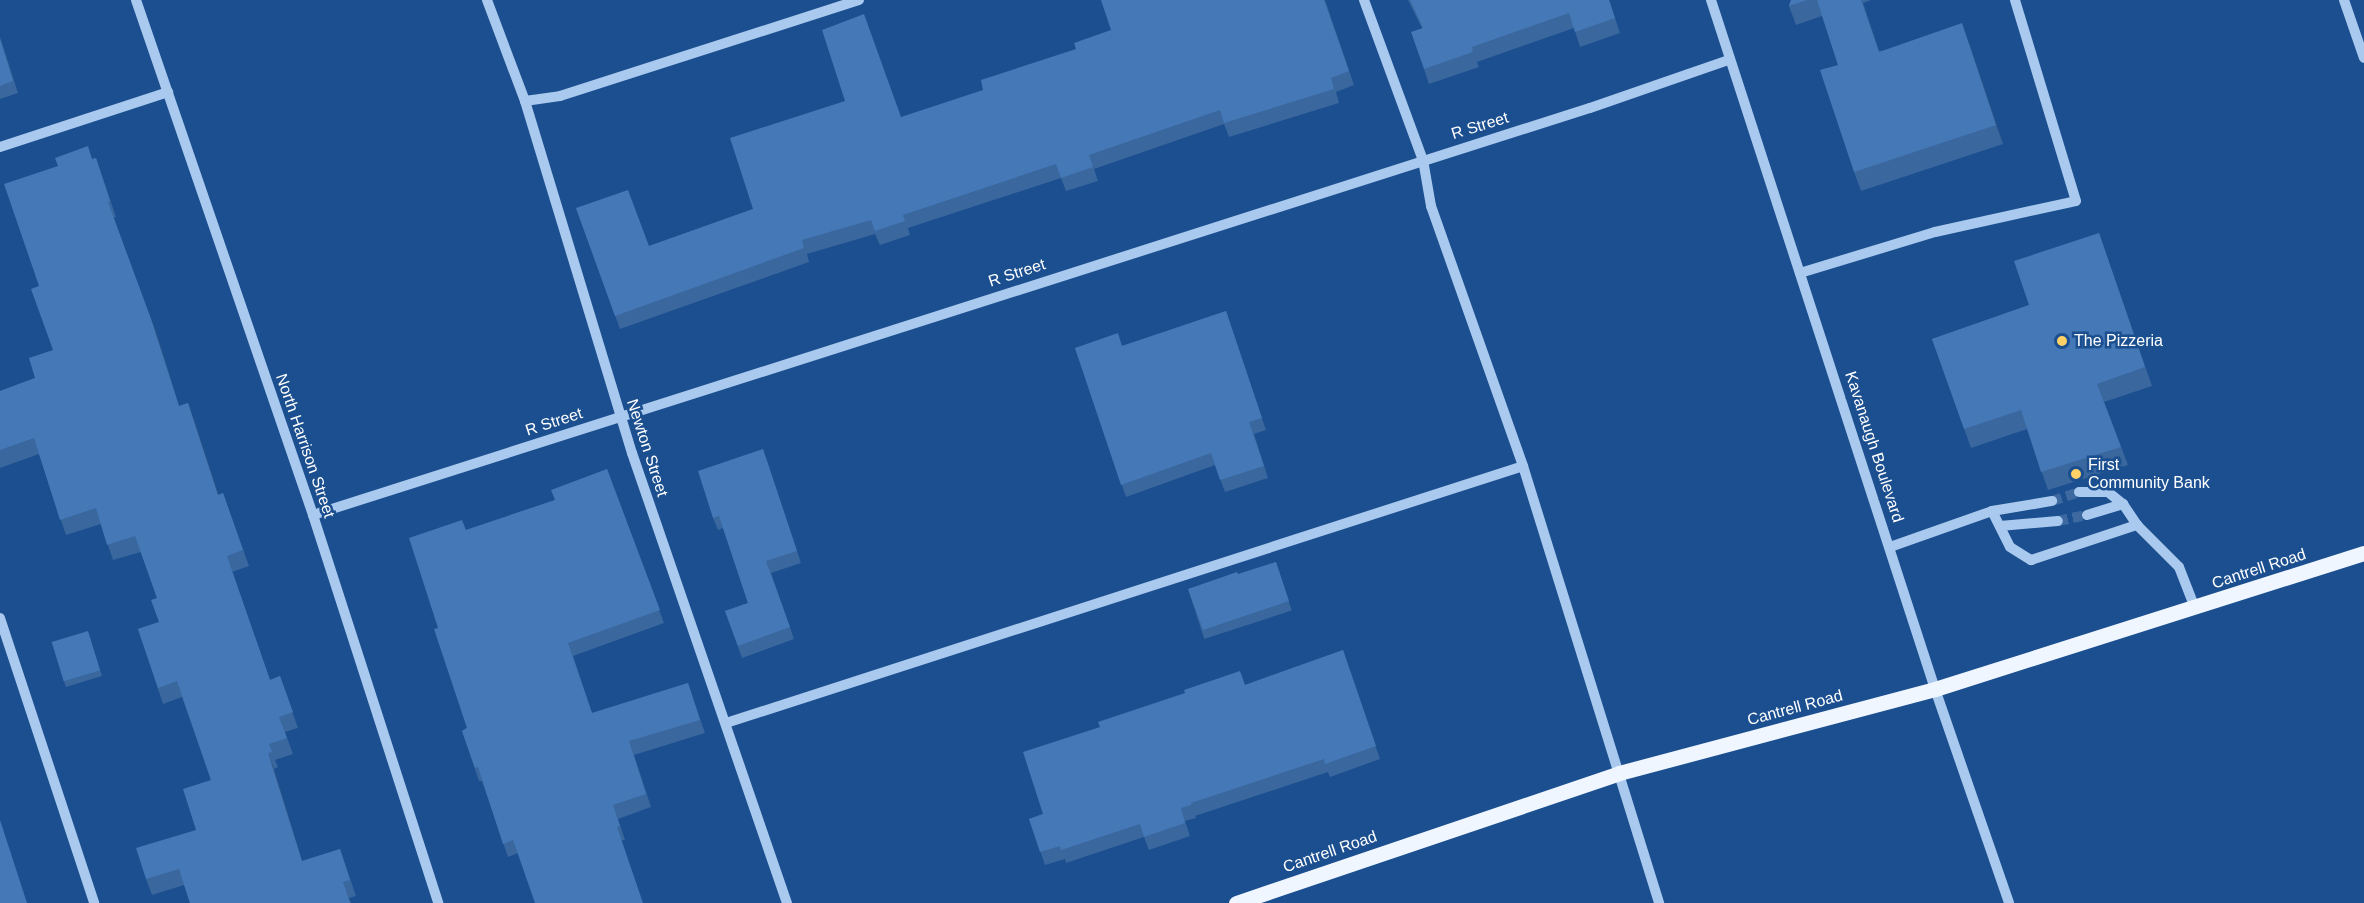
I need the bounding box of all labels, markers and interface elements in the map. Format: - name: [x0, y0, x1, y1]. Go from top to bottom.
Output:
- street label: R Street: [1449, 108, 1511, 144]
- street label: R Street: [986, 255, 1048, 291]
- place label: The Pizzeria: [2074, 331, 2163, 351]
- marker: The Pizzeria: [2055, 334, 2069, 348]
- street label: Kavanaugh Boulevard: [1841, 369, 1907, 525]
- street label: North Harrison Street: [271, 371, 339, 521]
- street label: Newton Street: [622, 397, 672, 499]
- street label: R Street: [523, 404, 585, 440]
- place label: First Community Bank: [2088, 455, 2210, 493]
- marker: First Community Bank: [2069, 467, 2083, 481]
- street label: Cantrell Road: [2210, 545, 2308, 593]
- street label: Cantrell Road: [1745, 686, 1845, 730]
- street label: Cantrell Road: [1281, 827, 1379, 877]

